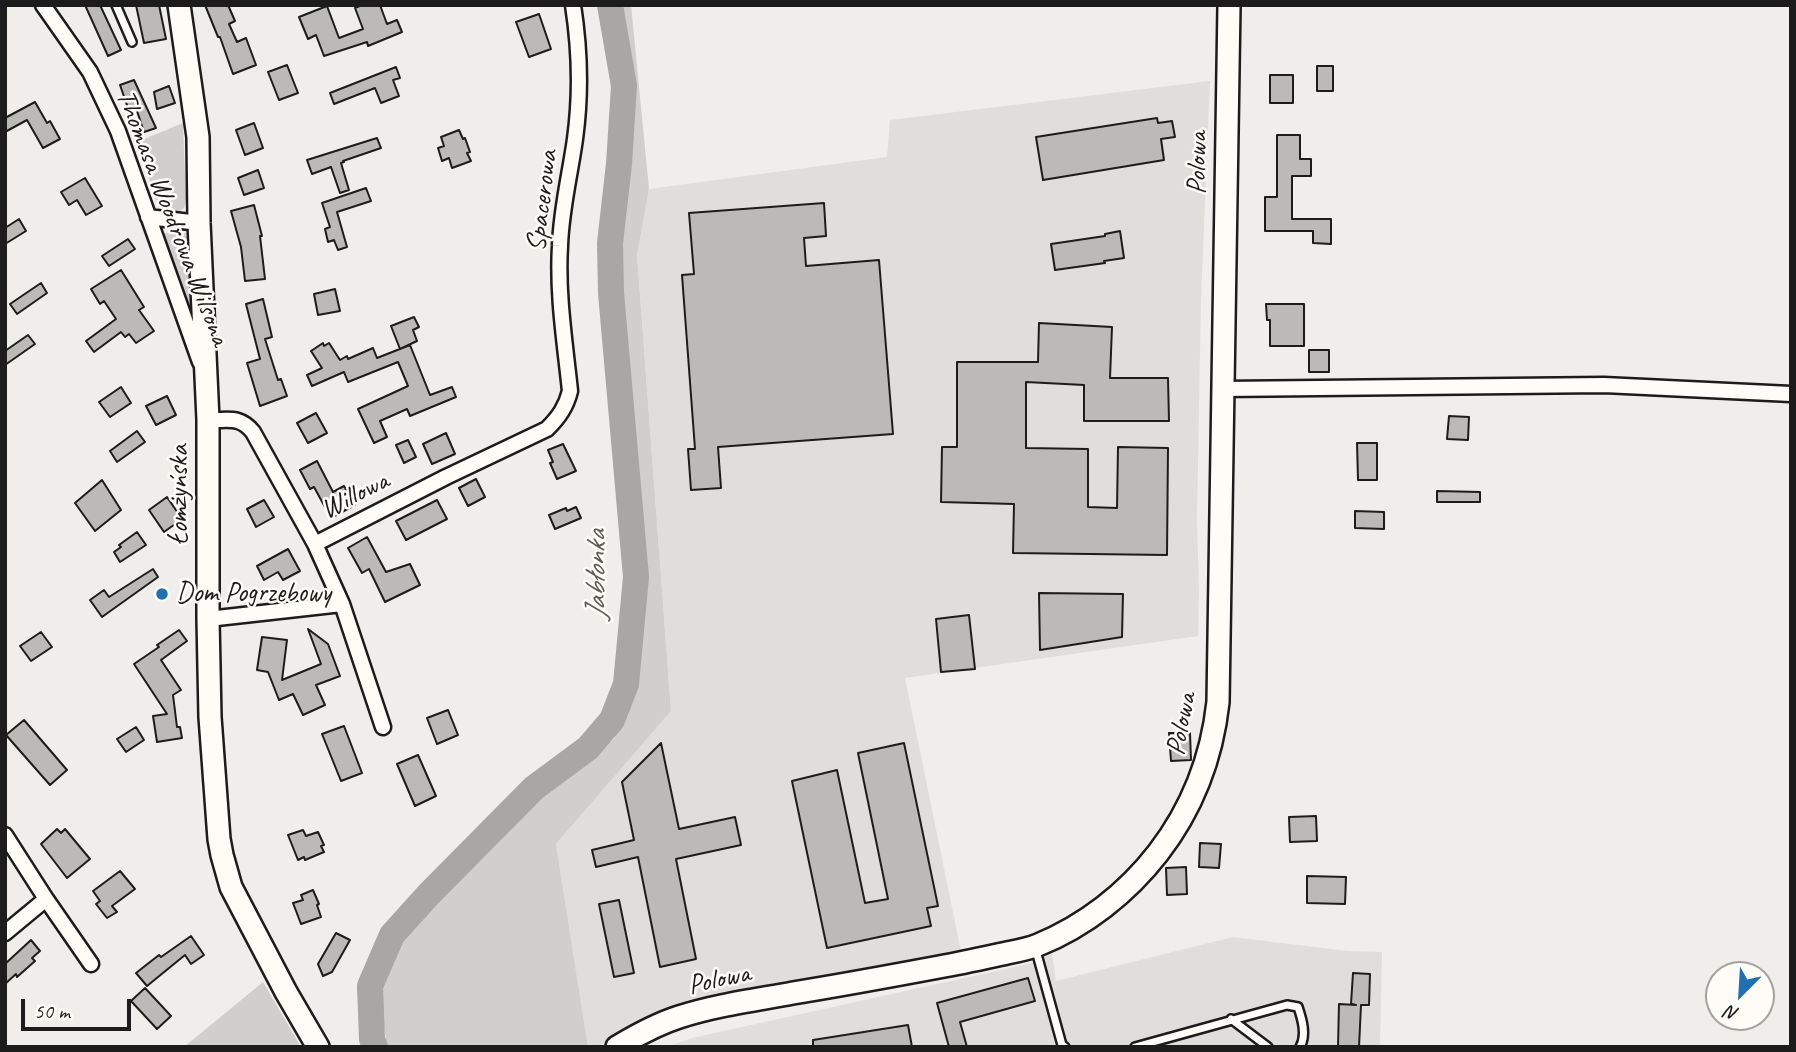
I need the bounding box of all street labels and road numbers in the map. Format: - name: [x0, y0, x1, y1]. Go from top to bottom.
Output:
- street label: Thomasa Woodrowa Wilsona: [108, 85, 236, 351]
- street label: Polowa: [1181, 131, 1215, 195]
- street label: Spacerowa: [520, 148, 566, 254]
- street label: Łomżyńska: [163, 445, 197, 545]
- street label: Willowa: [316, 465, 394, 527]
- street label: Polowa: [1160, 690, 1204, 758]
- street label: Polowa: [685, 957, 753, 1003]

